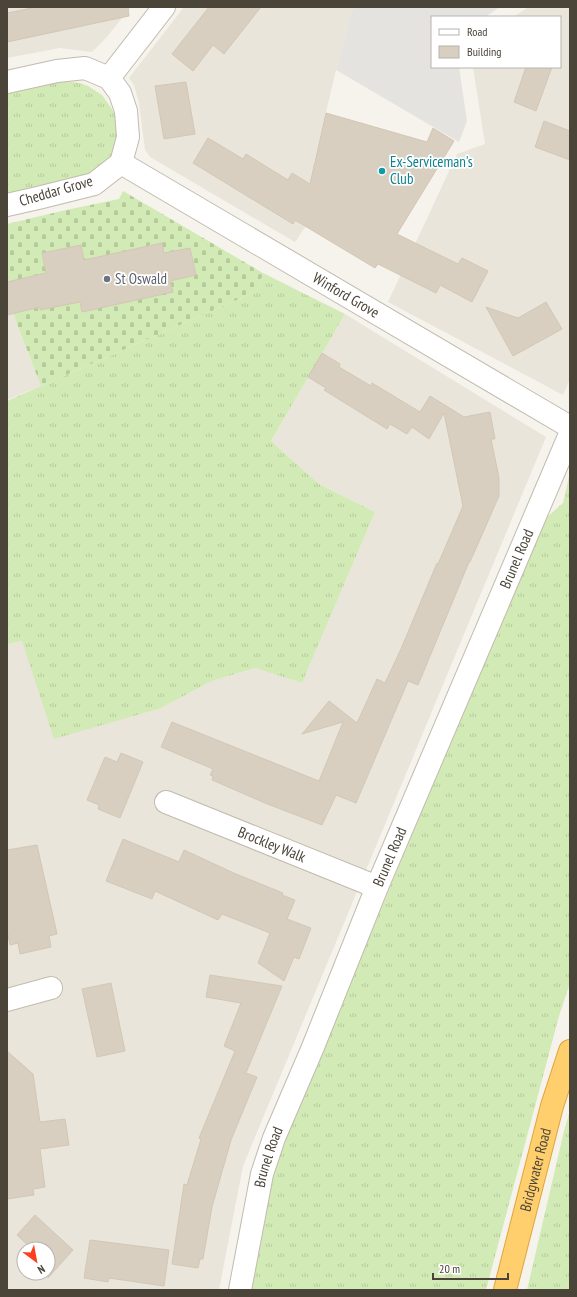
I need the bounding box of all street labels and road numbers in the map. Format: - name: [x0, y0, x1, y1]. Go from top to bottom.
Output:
- street label: Cheddar Grove: [17, 171, 95, 210]
- street label: Winford Grove: [310, 268, 383, 322]
- street label: Brunel Road: [495, 526, 537, 591]
- street label: Brockley Walk: [235, 822, 309, 866]
- street label: Brunel Road: [368, 824, 410, 889]
- street label: Brunel Road: [250, 1124, 287, 1189]
- street label: Bridgwater Road: [515, 1126, 555, 1213]

